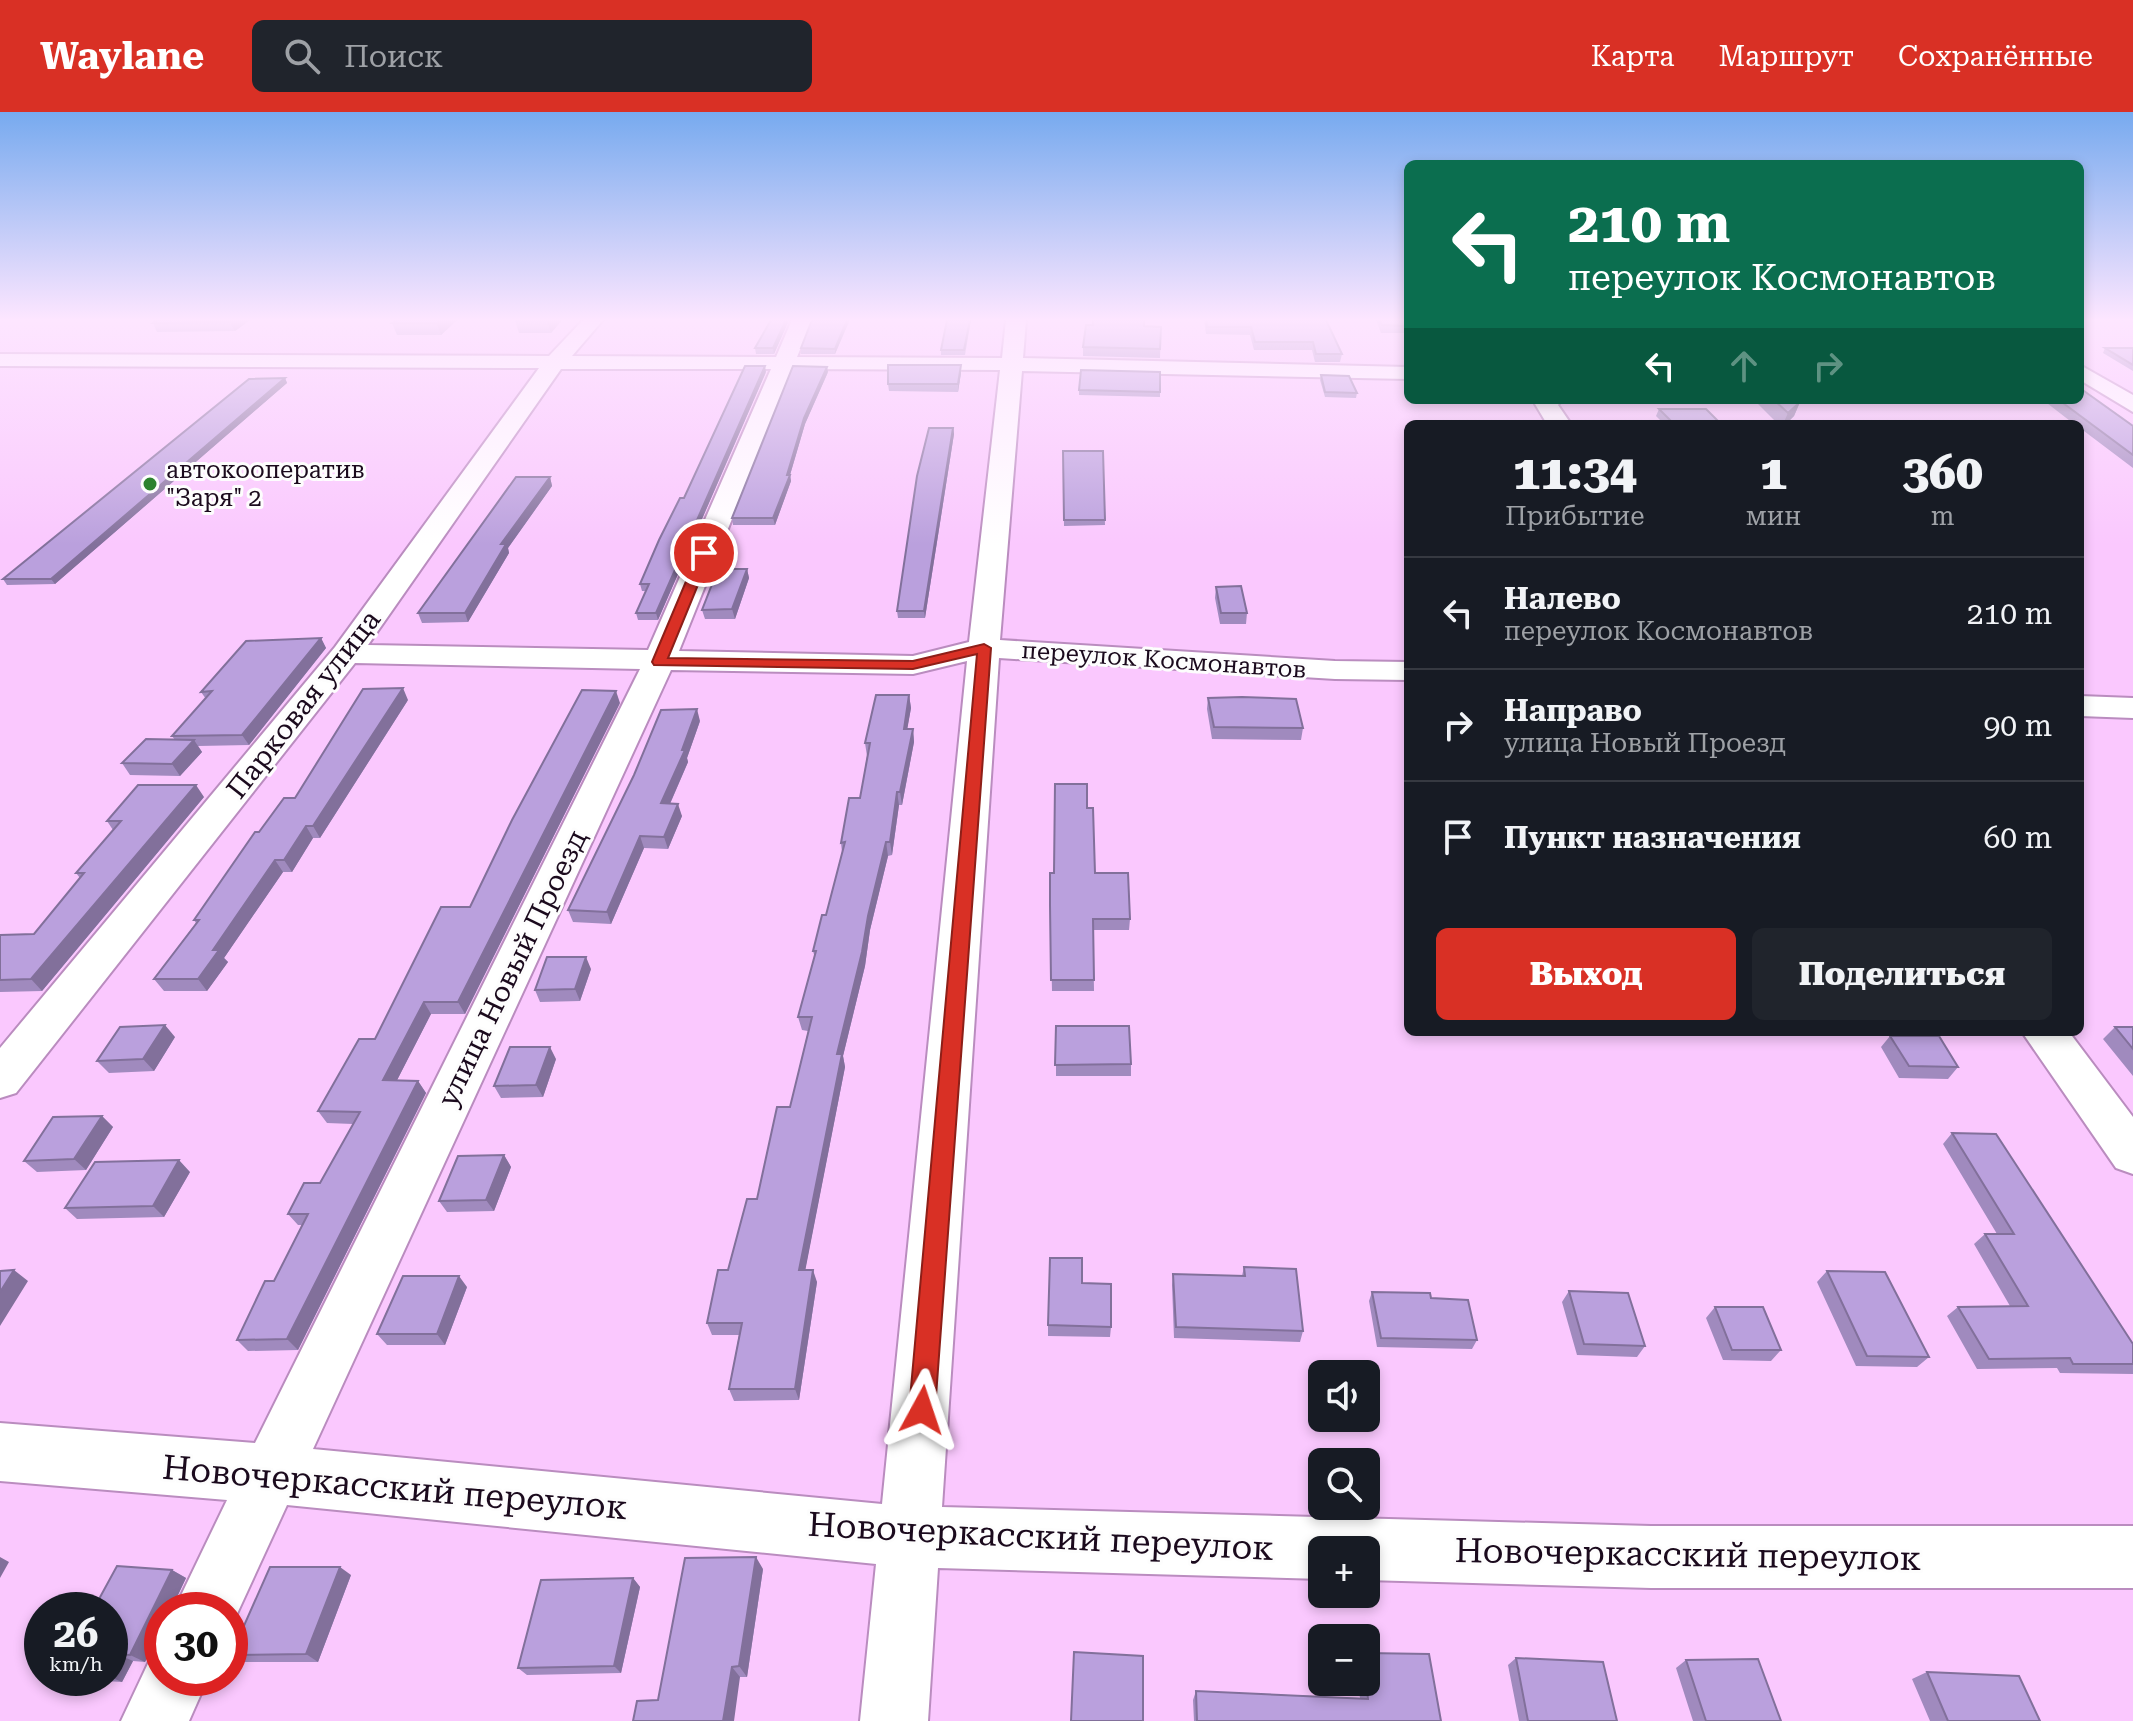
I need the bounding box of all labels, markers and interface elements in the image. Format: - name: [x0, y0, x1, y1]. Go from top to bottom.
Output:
- search box: [252, 20, 812, 92]
- text: Waylane: [40, 34, 204, 78]
- icon: search: [280, 34, 324, 78]
- text: Поиск: [344, 39, 443, 74]
- text: Карта: [1591, 40, 1675, 73]
- text: Маршрут: [1719, 40, 1854, 73]
- text: Сохранённые: [1898, 40, 2093, 73]
- text: 210 m: [1568, 190, 1730, 256]
- icon: left: [1436, 192, 1540, 296]
- text: переулок Космонавтов: [1568, 257, 1996, 299]
- icon: left: [1638, 344, 1682, 388]
- icon: ahead: [1722, 344, 1766, 388]
- icon: right: [1806, 344, 1850, 388]
- text: 11:34: [1513, 445, 1637, 501]
- text: 1: [1760, 445, 1787, 501]
- text: 360: [1902, 445, 1983, 501]
- place label: автокооператив "Заря" 2: [166, 456, 365, 512]
- marker: автокооператив "Заря" 2: [141, 475, 159, 493]
- text: Прибытие: [1505, 501, 1645, 531]
- text: мин: [1746, 501, 1801, 531]
- text: m: [1931, 501, 1954, 531]
- pin: [670, 519, 738, 587]
- icon: arrive: [682, 531, 726, 575]
- text: Налево: [1504, 581, 1621, 616]
- icon: left: [1436, 591, 1480, 635]
- text: 210 m: [1967, 596, 2052, 631]
- street label: Парковая улица: [220, 604, 387, 805]
- text: переулок Космонавтов: [1504, 616, 1813, 646]
- street label: переулок Космонавтов: [1021, 636, 1307, 684]
- text: Направо: [1504, 693, 1642, 728]
- icon: right: [1436, 703, 1480, 747]
- text: 90 m: [1983, 708, 2052, 743]
- text: улица Новый Проезд: [1504, 728, 1786, 758]
- icon: arrive: [1436, 815, 1480, 859]
- text: Пункт назначения: [1504, 820, 1801, 855]
- text: 60 m: [1983, 820, 2052, 855]
- street label: улица Новый Проезд: [431, 825, 594, 1112]
- button: Выход: [1436, 928, 1736, 1020]
- button: Поделиться: [1752, 928, 2052, 1020]
- map controls: [1308, 1360, 1380, 1696]
- button: sound: [1308, 1360, 1380, 1432]
- position arrow: [880, 1368, 964, 1452]
- street label: Новочеркасский переулок: [161, 1447, 629, 1527]
- button: search: [1308, 1448, 1380, 1520]
- street label: Новочеркасский переулок: [807, 1504, 1275, 1568]
- street label: Новочеркасский переулок: [1454, 1530, 1922, 1578]
- button: +: [1308, 1536, 1380, 1608]
- speed limit sign: 30: [144, 1592, 248, 1696]
- text: 26: [54, 1610, 98, 1657]
- button: −: [1308, 1624, 1380, 1696]
- text: km/h: [49, 1652, 103, 1676]

